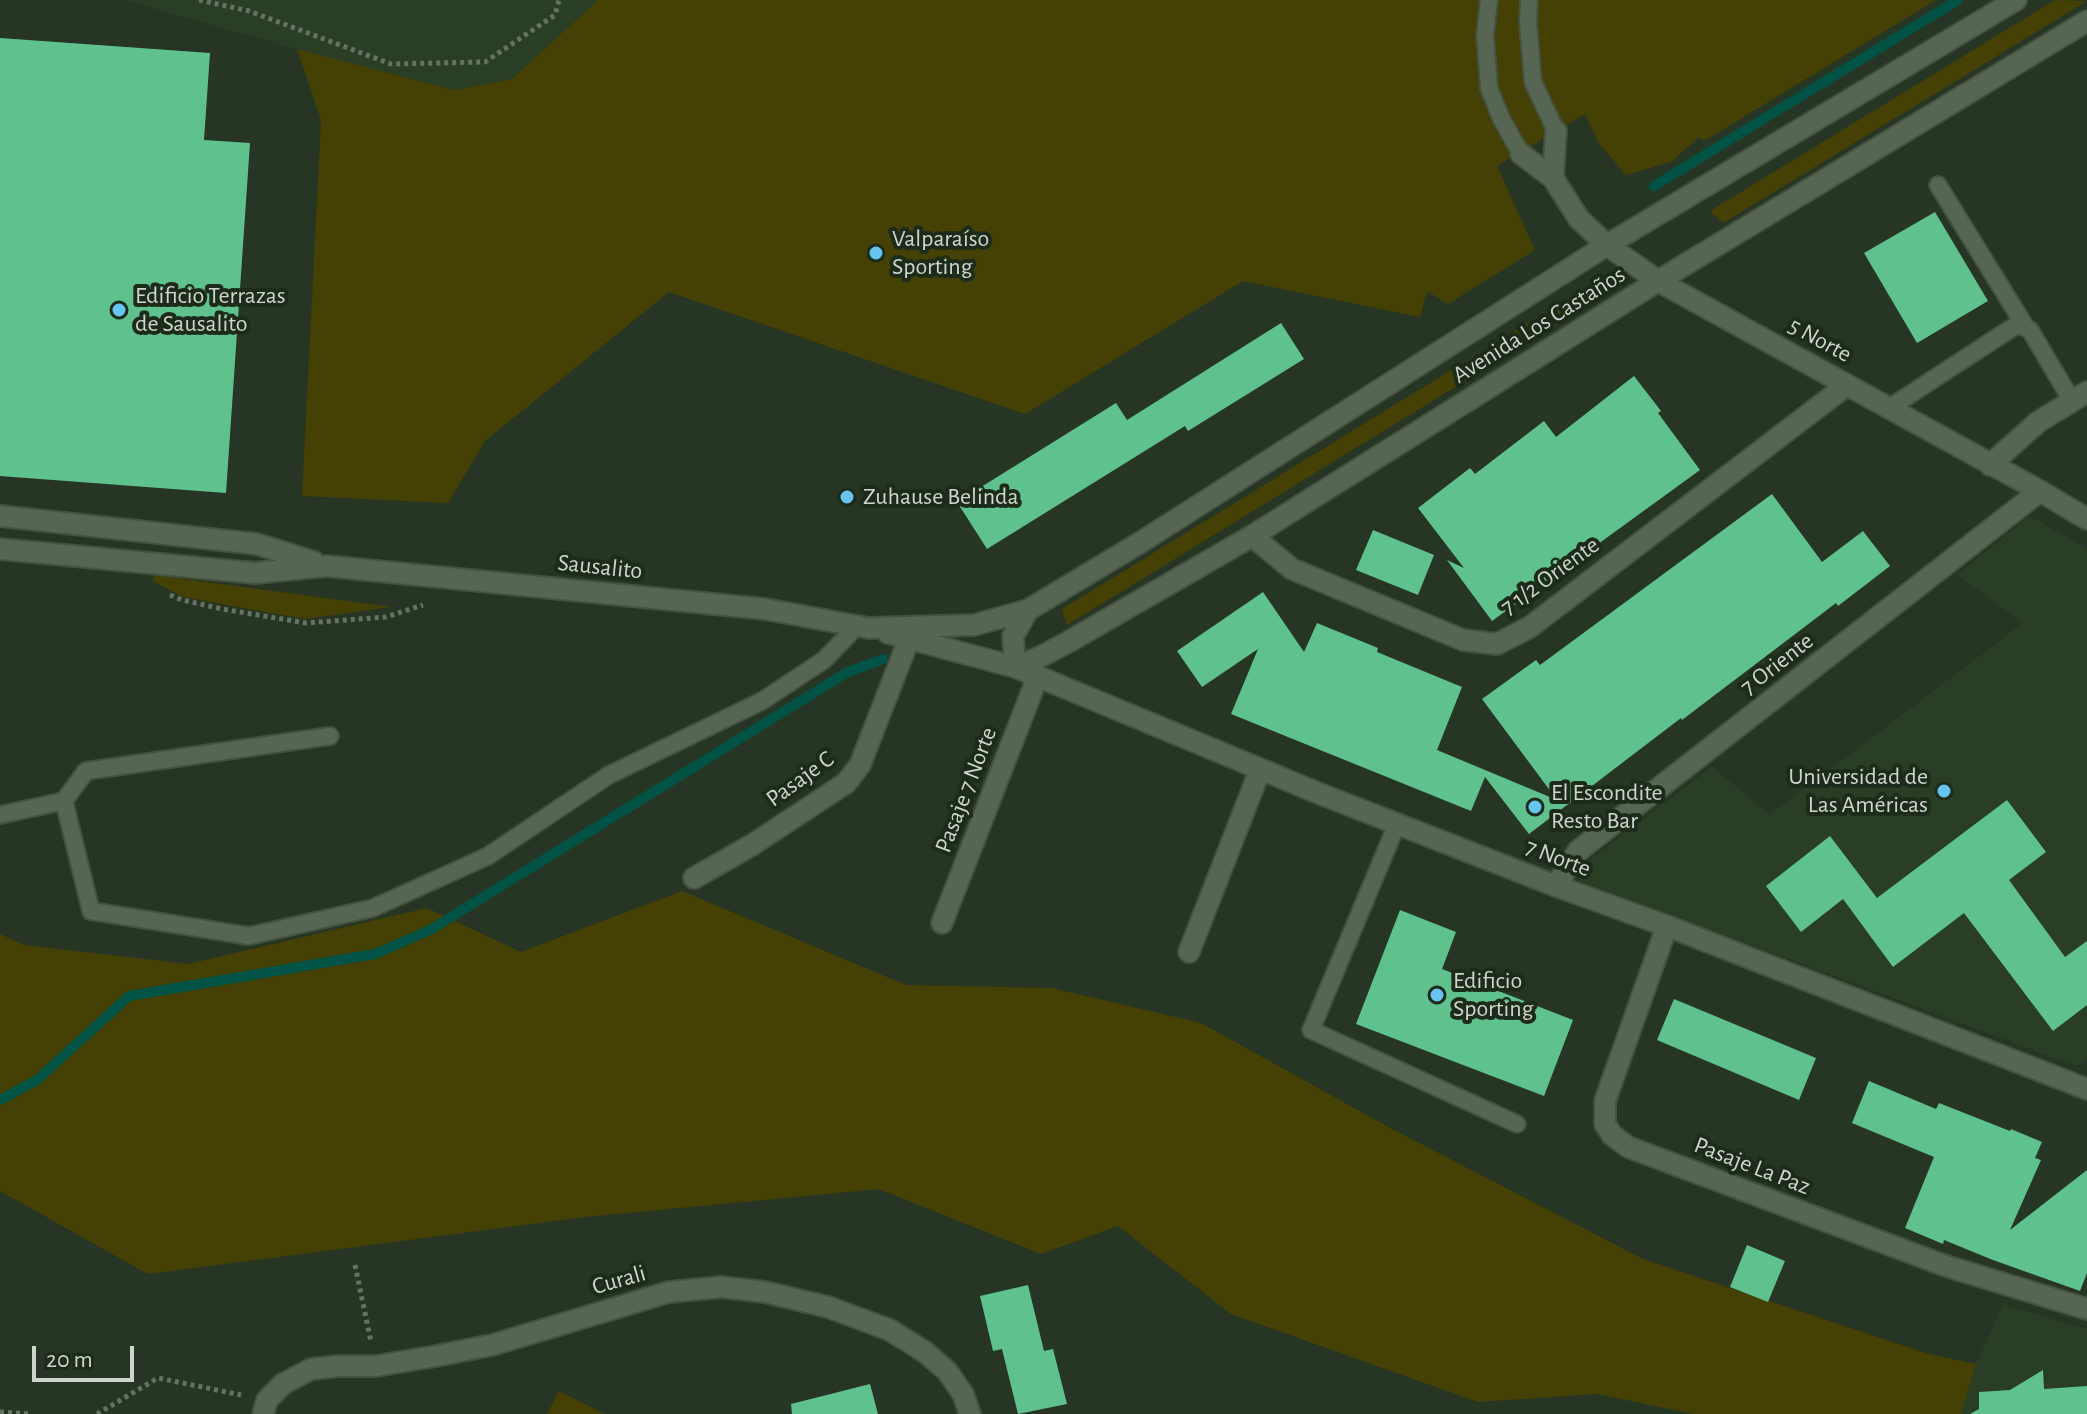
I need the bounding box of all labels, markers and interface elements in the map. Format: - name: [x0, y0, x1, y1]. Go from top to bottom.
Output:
- place label: Valparaíso Sporting: [892, 225, 989, 281]
- marker: Valparaíso Sporting: [867, 244, 885, 262]
- street label: Avenida Los Castaños: [1447, 260, 1631, 390]
- place label: Edificio Terrazas de Sausalito: [135, 282, 286, 338]
- marker: Edificio Terrazas de Sausalito: [110, 301, 128, 319]
- street label: 5 Norte: [1783, 311, 1857, 369]
- place label: Zuhause Belinda: [863, 483, 1019, 511]
- marker: Zuhause Belinda: [838, 488, 856, 506]
- street label: 7 1/2 Oriente: [1495, 531, 1605, 621]
- street label: Sausalito: [556, 548, 644, 586]
- street label: 7 Oriente: [1735, 627, 1819, 701]
- street label: Pasaje 7 Norte: [929, 723, 1003, 857]
- street label: Pasaje C: [760, 745, 840, 813]
- place label: Universidad de Las Américas: [1789, 763, 1928, 819]
- place label: El Escondite Resto Bar: [1551, 779, 1663, 835]
- marker: Universidad de Las Américas: [1935, 782, 1953, 800]
- marker: El Escondite Resto Bar: [1526, 798, 1544, 816]
- street label: 7 Norte: [1521, 832, 1595, 884]
- place label: Edificio Sporting: [1453, 967, 1533, 1023]
- marker: Edificio Sporting: [1428, 986, 1446, 1004]
- street label: Pasaje La Paz: [1690, 1131, 1814, 1201]
- street label: Curali: [589, 1259, 649, 1301]
- scale bar: [36, 1330, 138, 1380]
- text: 20 m: [46, 1348, 93, 1372]

